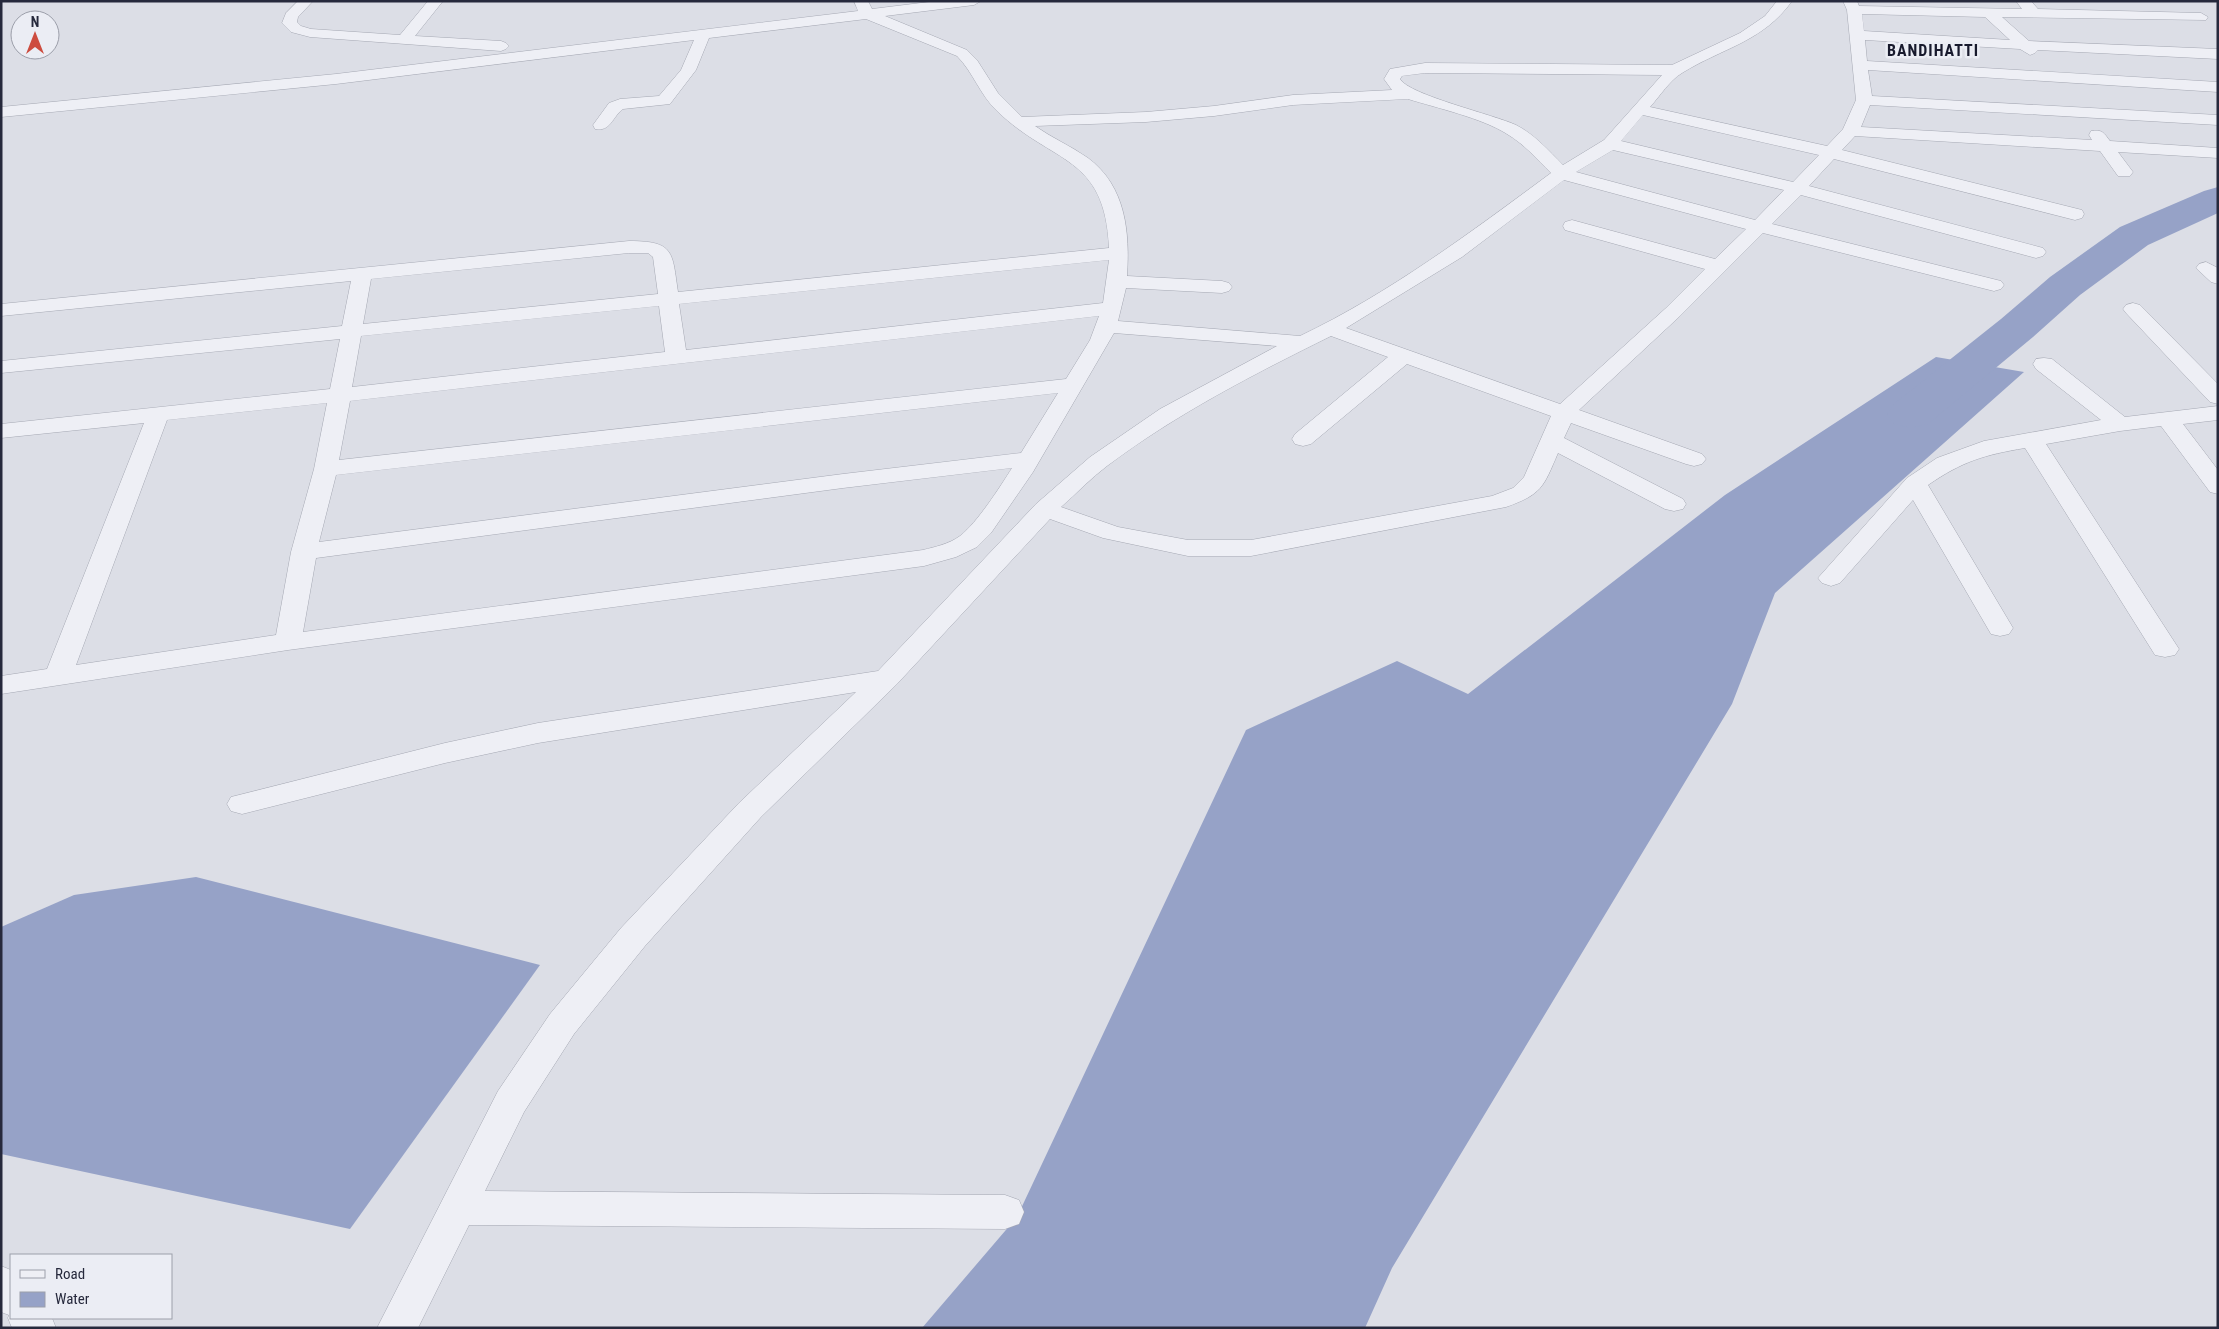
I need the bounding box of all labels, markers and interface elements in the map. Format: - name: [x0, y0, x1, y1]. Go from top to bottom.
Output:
- north arrow: [10, 10, 60, 60]
- text: N: [31, 14, 39, 30]
- district label: BANDIHATTI: [1887, 41, 1979, 60]
- legend: [10, 1254, 172, 1319]
- text: Road: [55, 1265, 85, 1283]
- text: Water: [55, 1290, 90, 1308]

